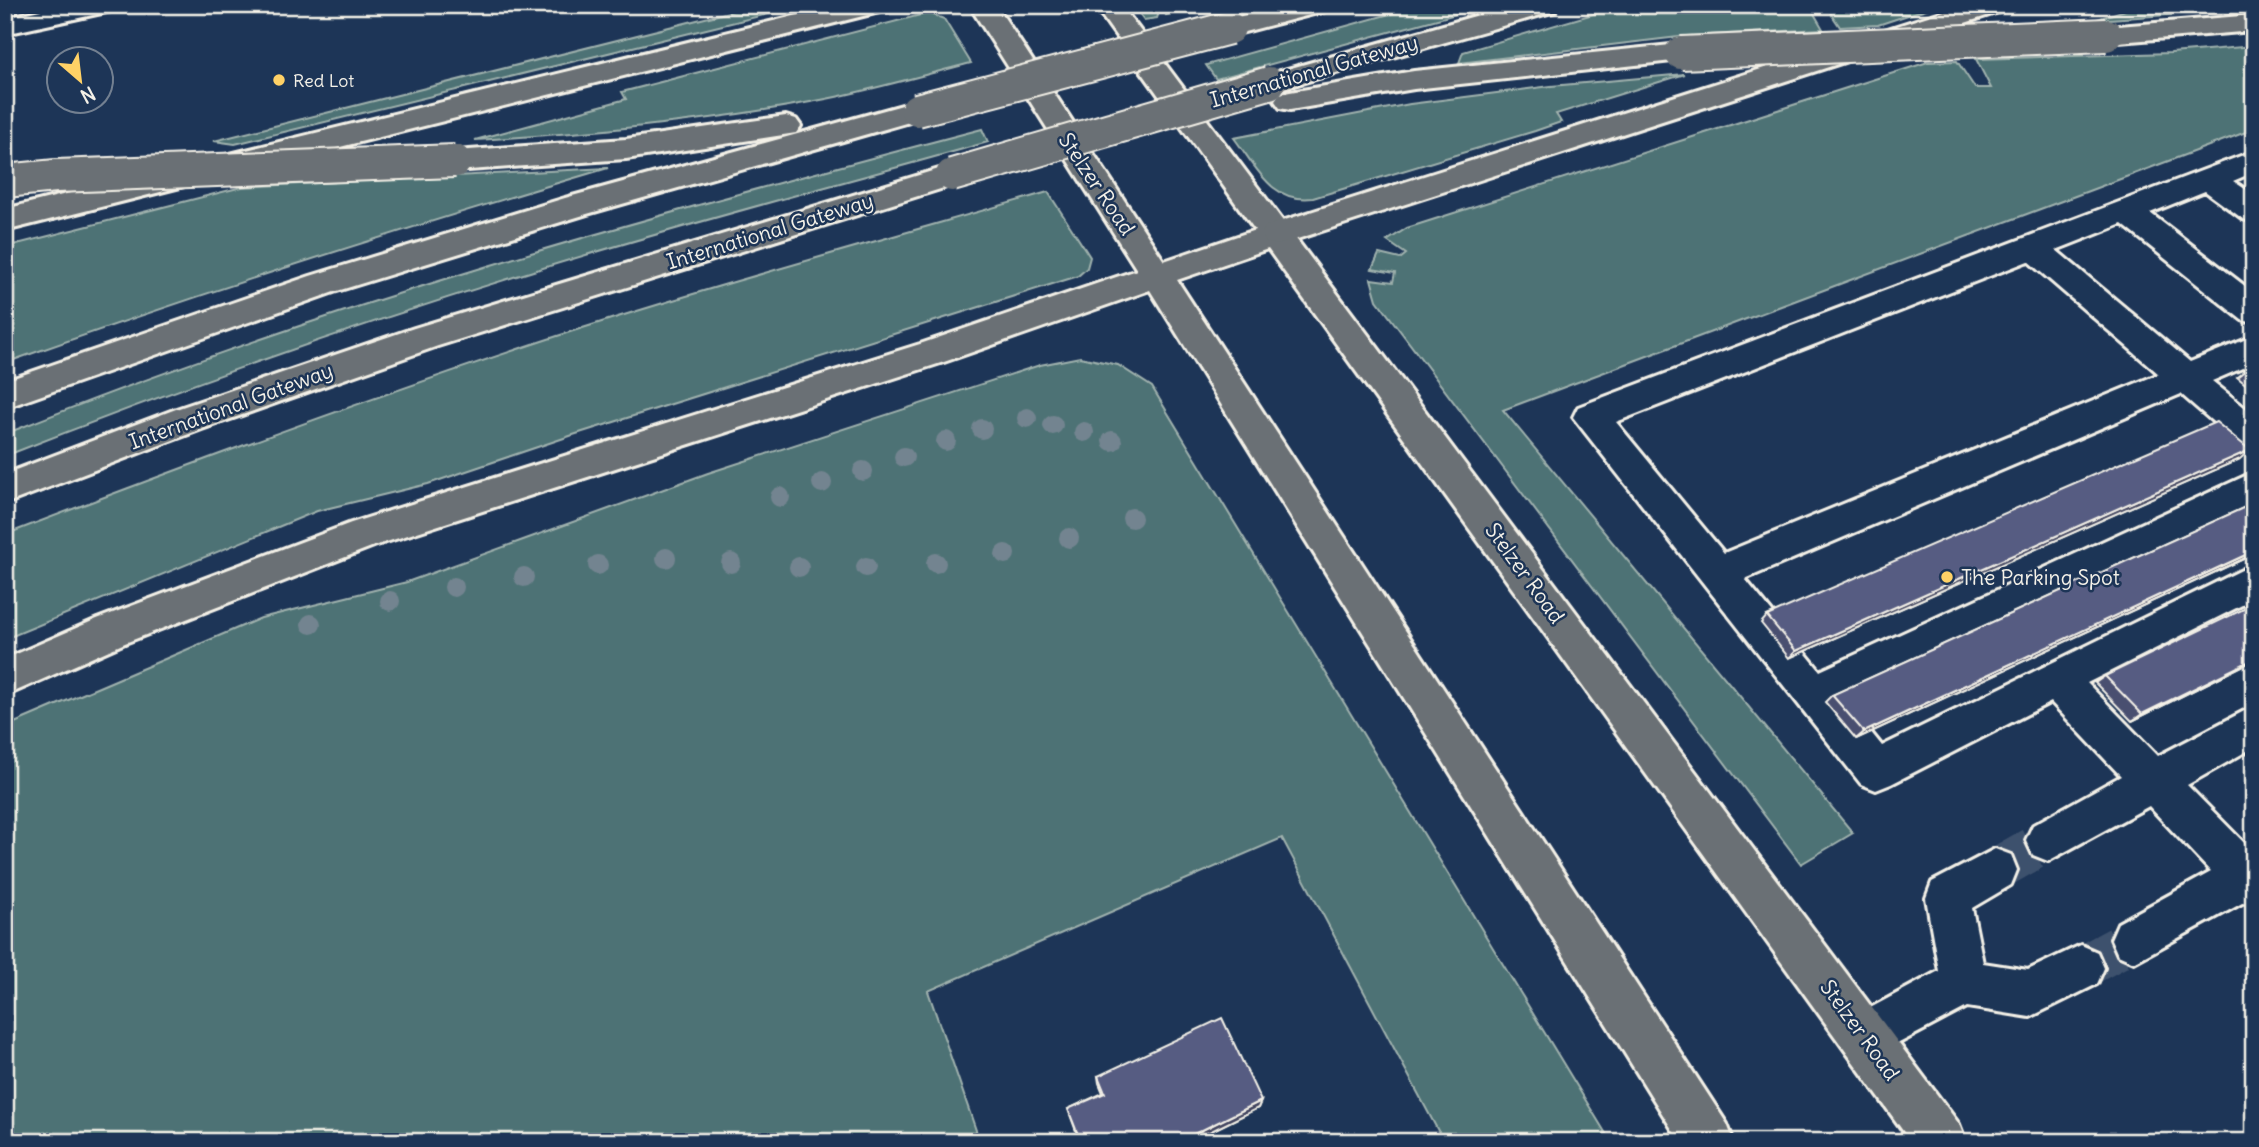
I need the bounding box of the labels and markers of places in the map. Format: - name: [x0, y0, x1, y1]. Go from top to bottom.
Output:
- place label: Red Lot: [293, 69, 354, 92]
- marker: Red Lot: [271, 72, 287, 88]
- place label: The Parking Spot: [1961, 564, 2120, 591]
- marker: The Parking Spot: [1939, 569, 1955, 585]

